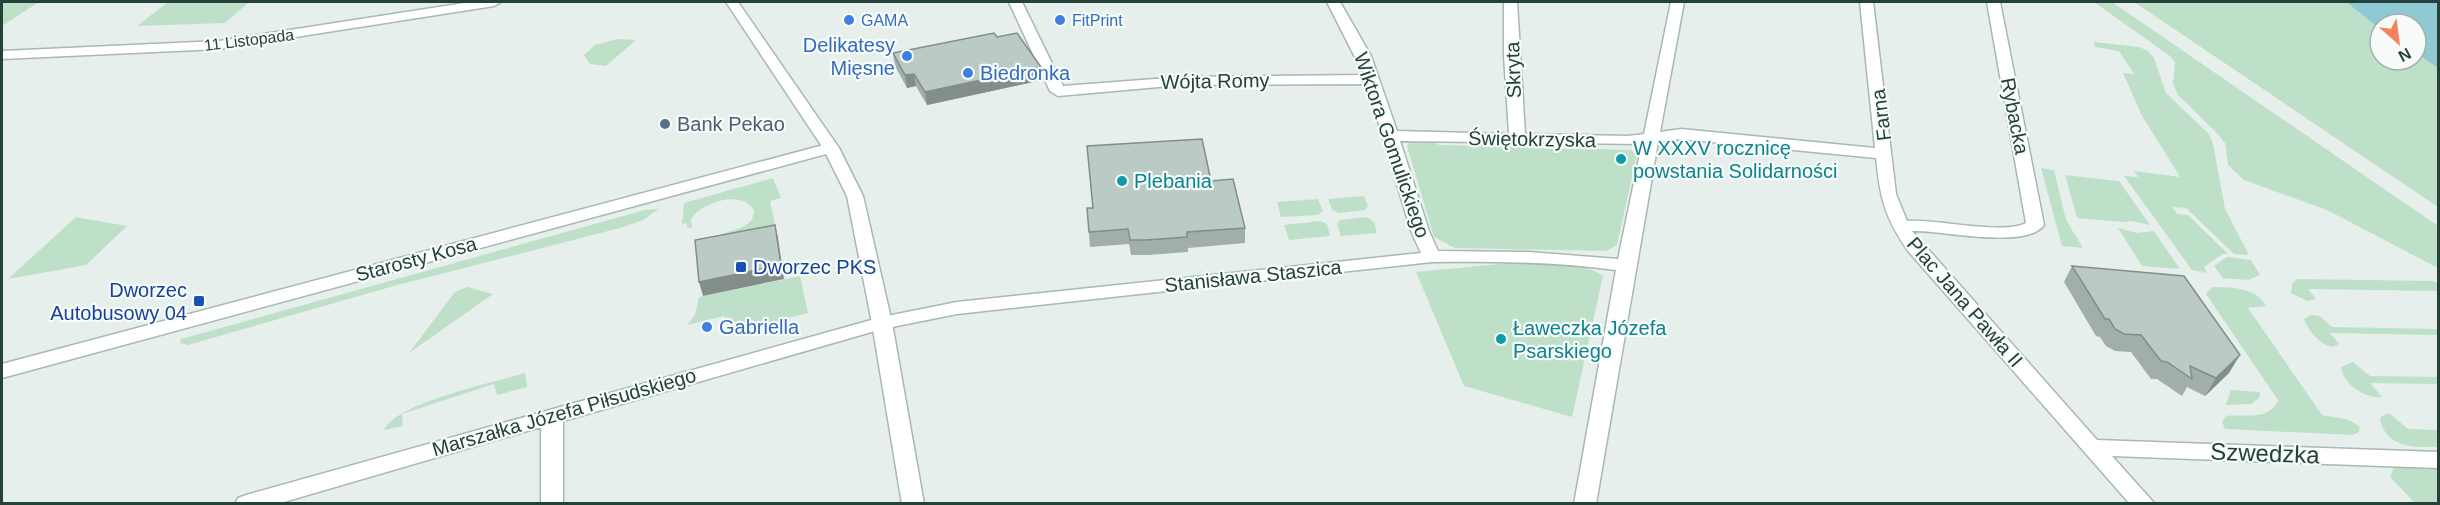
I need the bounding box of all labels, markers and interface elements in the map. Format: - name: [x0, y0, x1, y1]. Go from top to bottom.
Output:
- place label: GAMA: [861, 12, 908, 29]
- place label: FitPrint: [1072, 12, 1123, 29]
- north arrow: [2368, 12, 2428, 72]
- marker: GAMA: [842, 13, 856, 27]
- marker: FitPrint: [1053, 13, 1067, 27]
- street label: 11 Listopada: [203, 26, 295, 54]
- place label: Delikatesy Mięsne: [803, 34, 895, 79]
- street label: Skryta: [1501, 40, 1525, 99]
- text: N: [2396, 45, 2414, 65]
- marker: Delikatesy Mięsne: [900, 49, 914, 63]
- street label: Wiktora Gomulickiego: [1350, 49, 1434, 241]
- place label: Biedronka: [980, 62, 1071, 84]
- marker: Biedronka: [961, 66, 975, 80]
- street label: Wójta Romy: [1160, 69, 1270, 93]
- street label: Rybacka: [1997, 76, 2033, 157]
- street label: Farna: [1867, 87, 1895, 142]
- place label: Bank Pekao: [677, 113, 785, 135]
- marker: Bank Pekao: [658, 117, 672, 131]
- street label: Świętokrzyska: [1468, 126, 1597, 151]
- place label: W XXXV rocznicę powstania Solidarności: [1633, 137, 1838, 182]
- marker: W XXXV rocznicę powstania Solidarności: [1614, 152, 1628, 166]
- place label: Plebania: [1134, 170, 1213, 192]
- marker: Plebania: [1115, 174, 1129, 188]
- street label: Starosty Kosa: [353, 232, 480, 286]
- street label: Plac Jana Pawła II: [1903, 233, 2027, 371]
- place label: Dworzec PKS: [753, 256, 876, 278]
- street label: Stanisława Staszica: [1163, 256, 1343, 296]
- marker: Dworzec PKS: [734, 260, 748, 274]
- place label: Dworzec Autobusowy 04: [50, 279, 187, 324]
- marker: Dworzec Autobusowy 04: [192, 294, 206, 308]
- place label: Gabriella: [719, 316, 800, 338]
- place label: Ławeczka Józefa Psarskiego: [1513, 317, 1667, 362]
- marker: Gabriella: [700, 320, 714, 334]
- marker: Ławeczka Józefa Psarskiego: [1494, 332, 1508, 346]
- street label: Marszałka Józefa Piłsudskiego: [430, 364, 698, 460]
- street label: Szwedzka: [2210, 438, 2321, 468]

